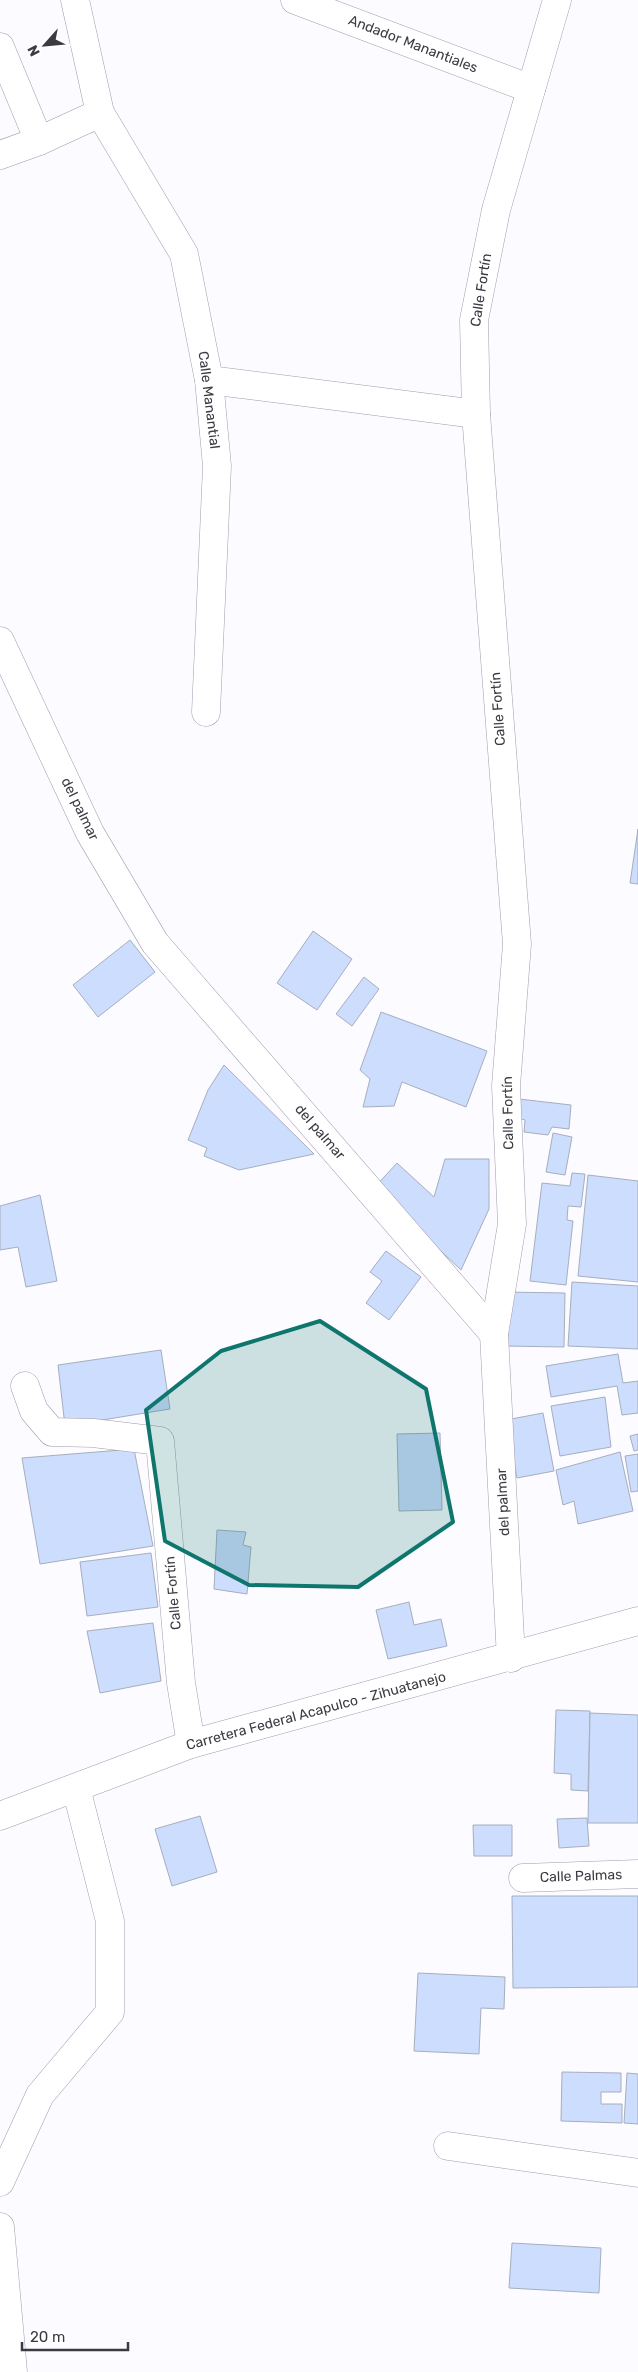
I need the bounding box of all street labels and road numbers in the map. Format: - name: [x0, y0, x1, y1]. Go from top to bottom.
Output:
- street label: Andador Manantiales: [346, 11, 480, 77]
- street label: Calle Fortín: [467, 252, 495, 328]
- street label: Calle Manantial: [195, 350, 223, 450]
- street label: Calle Fortín: [487, 672, 509, 746]
- street label: del palmar: [57, 775, 103, 844]
- street label: Calle Fortín: [499, 1076, 517, 1150]
- street label: del palmar: [291, 1101, 349, 1164]
- street label: del palmar: [493, 1467, 513, 1536]
- street label: Calle Fortín: [161, 1555, 185, 1631]
- street label: Carretera Federal Acapulco - Zihuatanejo: [184, 1668, 448, 1754]
- street label: Calle Palmas: [540, 1866, 622, 1886]

